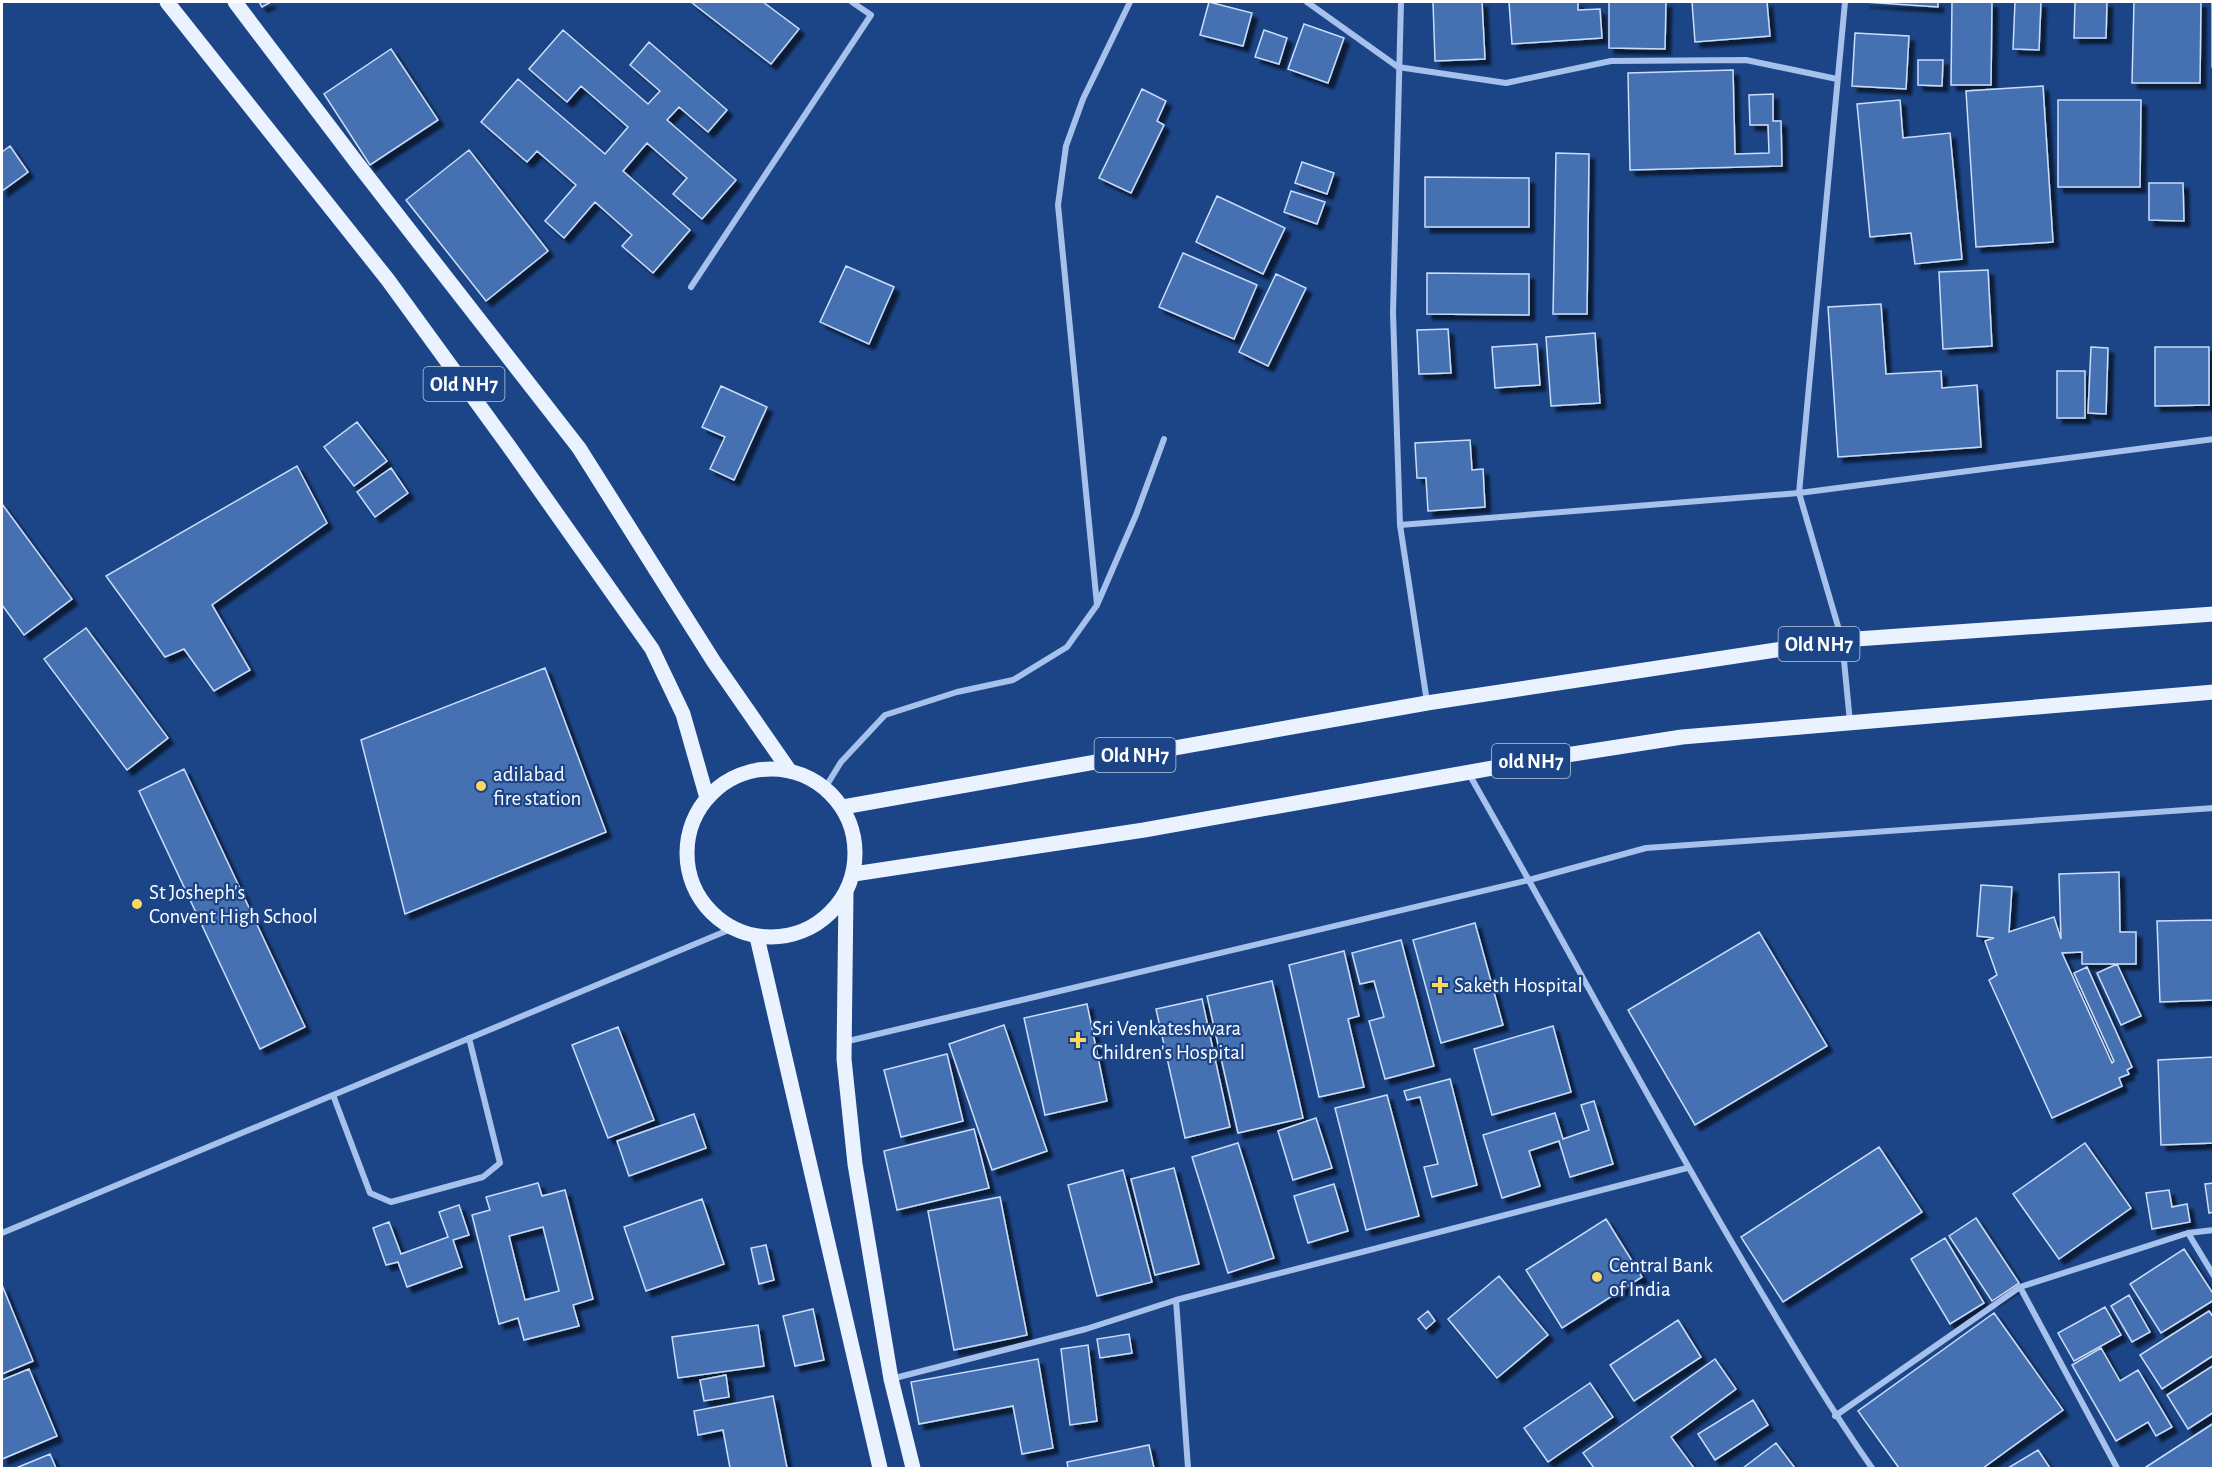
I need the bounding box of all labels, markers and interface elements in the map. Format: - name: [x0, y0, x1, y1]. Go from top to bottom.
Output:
- road number: Old NH7: [424, 367, 504, 401]
- road number: Old NH7: [1778, 627, 1860, 661]
- road number: Old NH7: [1094, 738, 1176, 772]
- road number: old NH7: [1492, 744, 1570, 778]
- place label: adilabad fire station: [493, 764, 581, 809]
- marker: adilabad fire station: [474, 779, 488, 793]
- place label: St Josheph's Convent High School: [149, 882, 318, 927]
- marker: St Josheph's Convent High School: [130, 897, 144, 911]
- place label: Saketh Hospital: [1454, 975, 1583, 996]
- marker: Saketh Hospital: [1431, 976, 1449, 994]
- place label: Sri Venkateshwara Children's Hospital: [1092, 1018, 1245, 1063]
- marker: Sri Venkateshwara Children's Hospital: [1069, 1031, 1087, 1049]
- place label: Central Bank of India: [1609, 1255, 1713, 1300]
- marker: Central Bank of India: [1590, 1270, 1604, 1284]

